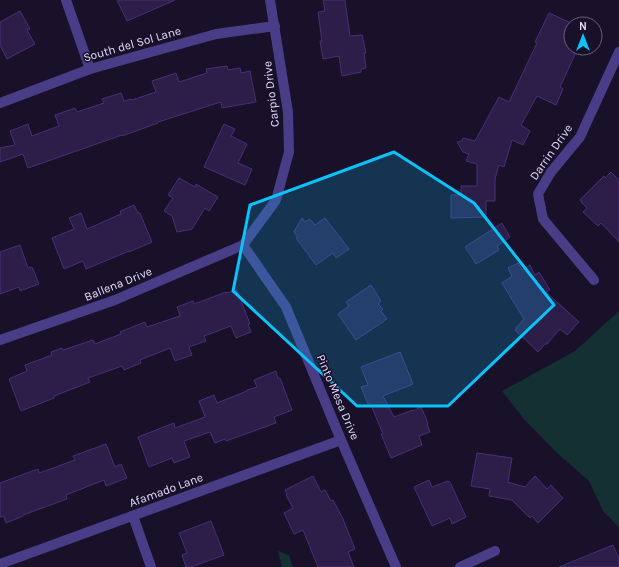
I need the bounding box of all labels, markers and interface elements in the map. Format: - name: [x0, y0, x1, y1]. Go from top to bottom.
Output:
- north arrow: [563, 16, 603, 56]
- text: N: [579, 20, 587, 33]
- street label: South del Sol Lane: [82, 23, 182, 65]
- street label: Carpio Drive: [260, 60, 282, 128]
- street label: Darrin Drive: [527, 121, 575, 183]
- street label: Ballena Drive: [82, 264, 154, 304]
- street label: Pinto Mesa Drive: [314, 352, 362, 442]
- street label: Afamado Lane: [127, 470, 205, 510]

